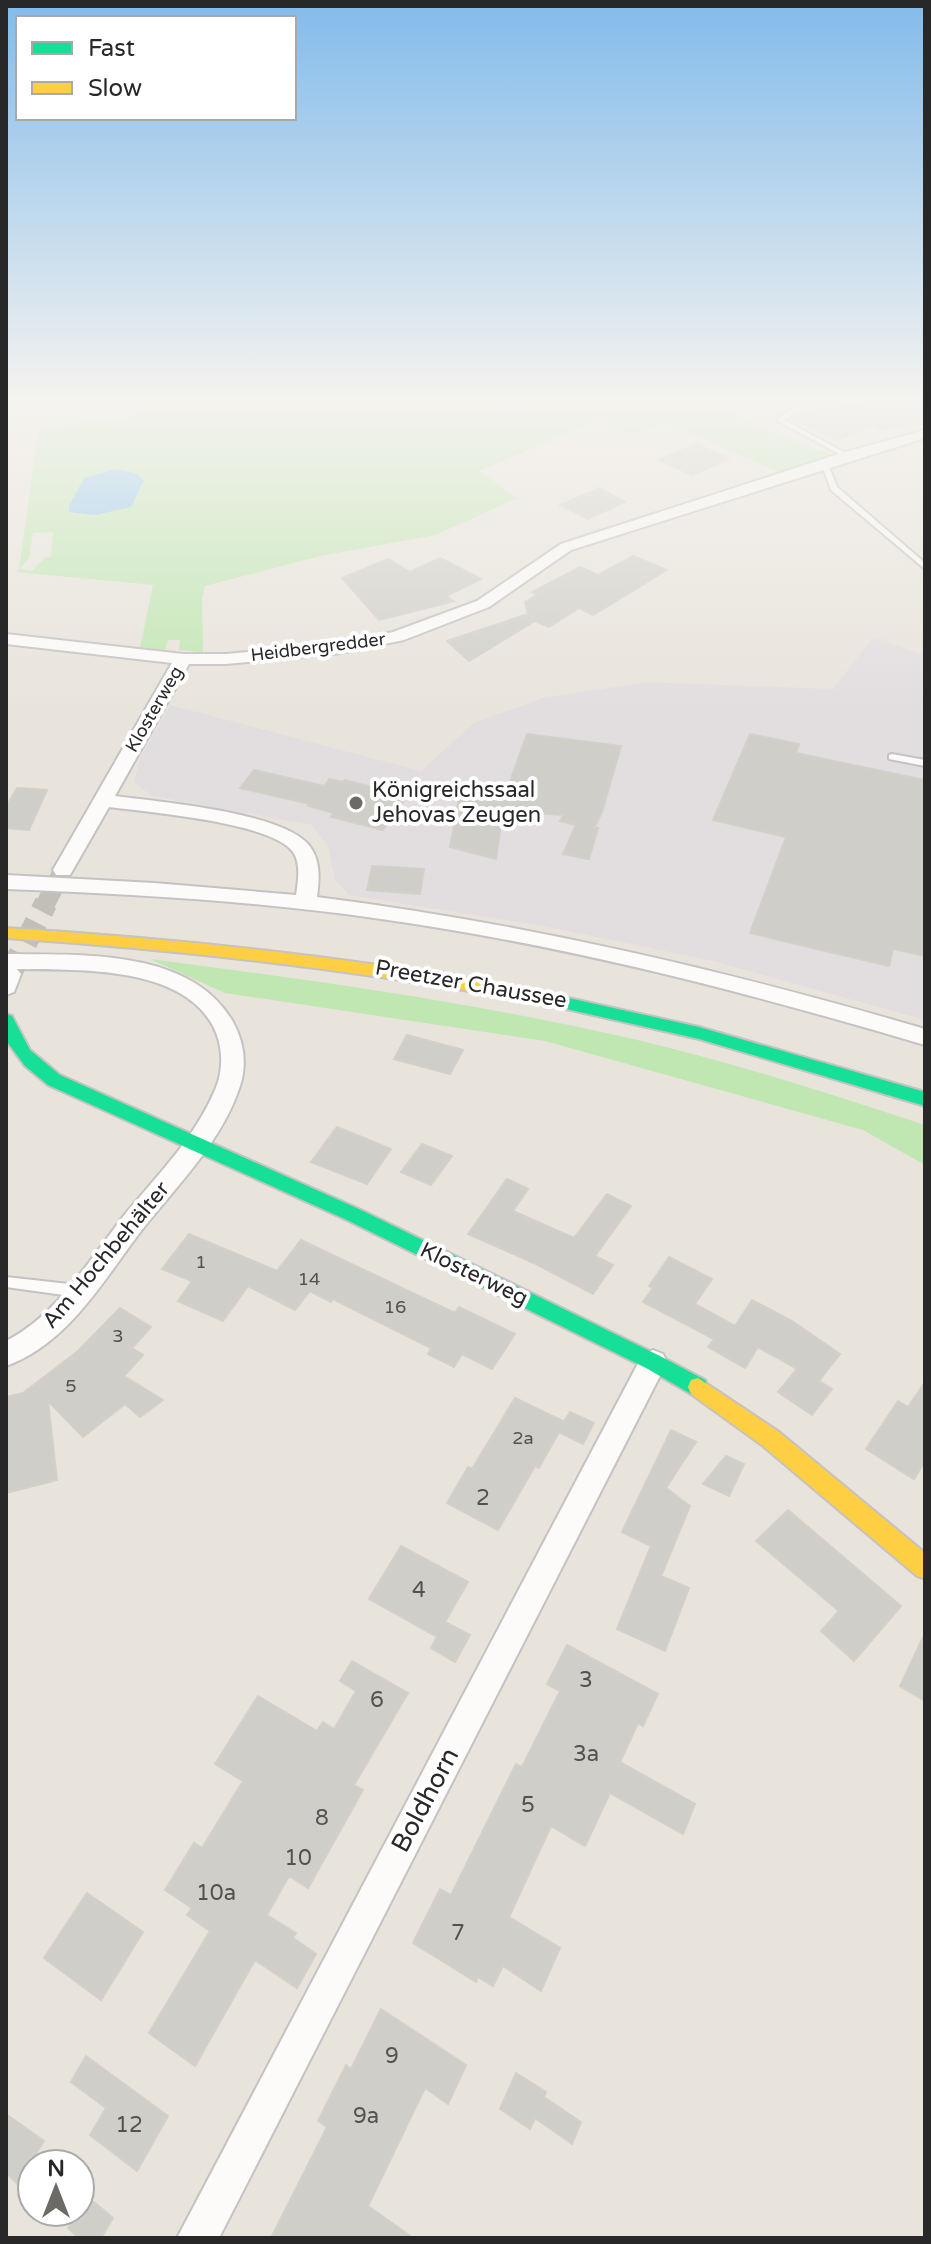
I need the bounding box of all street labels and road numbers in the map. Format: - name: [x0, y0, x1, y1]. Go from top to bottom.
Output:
- street label: Heidbergredder: [249, 628, 387, 666]
- street label: Klosterweg: [121, 662, 187, 756]
- street label: Preetzer Chaussee: [373, 954, 569, 1014]
- street label: Am Hochbehälter: [37, 1176, 175, 1334]
- street label: Klosterweg: [416, 1237, 532, 1311]
- street label: Boldhorn: [385, 1742, 465, 1858]

